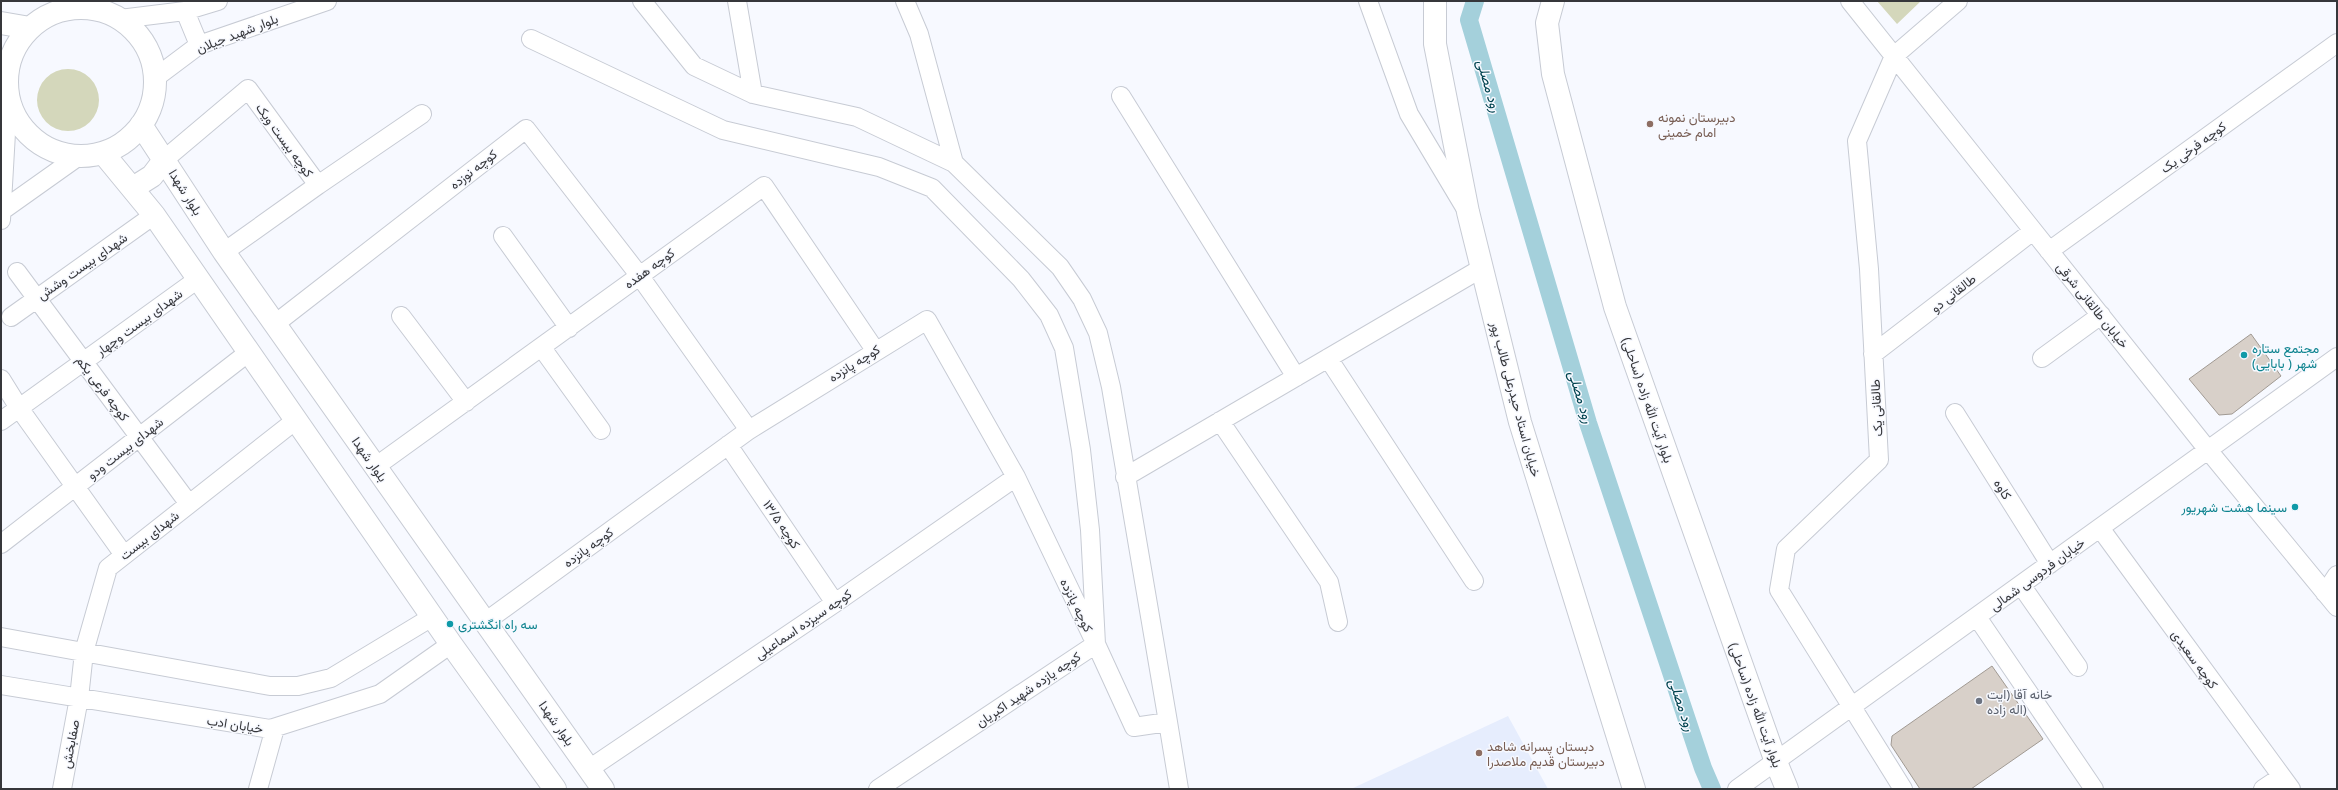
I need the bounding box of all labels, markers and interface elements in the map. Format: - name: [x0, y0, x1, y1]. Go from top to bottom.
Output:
- street label: بلوار شهید جیلان: [193, 9, 281, 57]
- water label: رود مصلی: [1473, 57, 1506, 115]
- street label: کوچه بیست ویک: [251, 99, 318, 181]
- place label: دبیرستان نمونه امام خمینی: [1658, 108, 1735, 141]
- street label: کوچه فرخی یک: [2156, 117, 2230, 178]
- marker: دبیرستان نمونه امام خمینی: [1645, 119, 1655, 129]
- street label: کوچه نوزده: [446, 145, 501, 194]
- street label: بلوار شهدا: [165, 165, 207, 219]
- street label: شهدای بیست وشش: [33, 228, 131, 304]
- street label: کوچه هفده: [620, 243, 679, 293]
- street label: خیابان طالقانی شرقی: [2053, 258, 2134, 352]
- street label: طالقانی دو: [1927, 270, 1979, 316]
- street label: شهدای بیست وچهار: [91, 284, 187, 361]
- street label: خیابان استاد حیدرعلی طالب پور: [1485, 318, 1545, 479]
- street label: بلوار آیت الله زاده (ساحلی): [1618, 335, 1678, 465]
- place label: مجتمع ستاره شهر ( بابایی): [2252, 339, 2319, 372]
- street label: کوچه پانزده: [825, 340, 884, 387]
- marker: مجتمع ستاره شهر ( بابایی): [2239, 350, 2249, 360]
- street label: کوچه فرعی یکم: [72, 351, 134, 425]
- water label: رود مصلی: [1564, 368, 1599, 426]
- street label: طالقانی یک: [1866, 379, 1886, 437]
- street label: شهدای بیست ودو: [83, 413, 167, 483]
- street label: بلوار شهدا: [348, 433, 392, 485]
- street label: کاوه: [1990, 475, 2016, 503]
- street label: کوچه ۱۳/۵: [758, 496, 805, 553]
- place label: سینما هشت شهریور: [2180, 498, 2287, 516]
- marker: سینما هشت شهریور: [2290, 502, 2300, 512]
- street label: شهدای بیست: [116, 506, 182, 564]
- street label: کوچه پانزده: [559, 523, 617, 572]
- street label: خیابان فردوسی شمالی: [1986, 533, 2088, 615]
- street label: کوچه پانزده: [1055, 575, 1098, 636]
- street label: کوچه سیزده اسماعیلی: [751, 585, 856, 664]
- place label: سه راه انگشتری: [458, 615, 538, 633]
- marker: سه راه انگشتری: [445, 619, 455, 629]
- street label: کوچه سعیدی: [2167, 626, 2223, 693]
- street label: بلوار آیت الله زاده (ساحلی): [1725, 640, 1787, 770]
- street label: کوچه یازده شهید اکبریان: [972, 647, 1085, 732]
- water label: رود مصلی: [1665, 676, 1700, 734]
- place label: خانه آقا (ایت اله زاده): [1987, 685, 2052, 718]
- marker: خانه آقا (ایت اله زاده): [1974, 696, 1984, 706]
- street label: بلوار شهدا: [535, 697, 579, 749]
- street label: خیابان ادب: [206, 711, 265, 737]
- street label: صفابخش: [56, 718, 84, 770]
- place label: دبستان پسرانه شاهد دبیرستان قدیم ملاصدرا: [1487, 737, 1605, 770]
- marker: دبستان پسرانه شاهد دبیرستان قدیم ملاصدرا: [1474, 748, 1484, 758]

